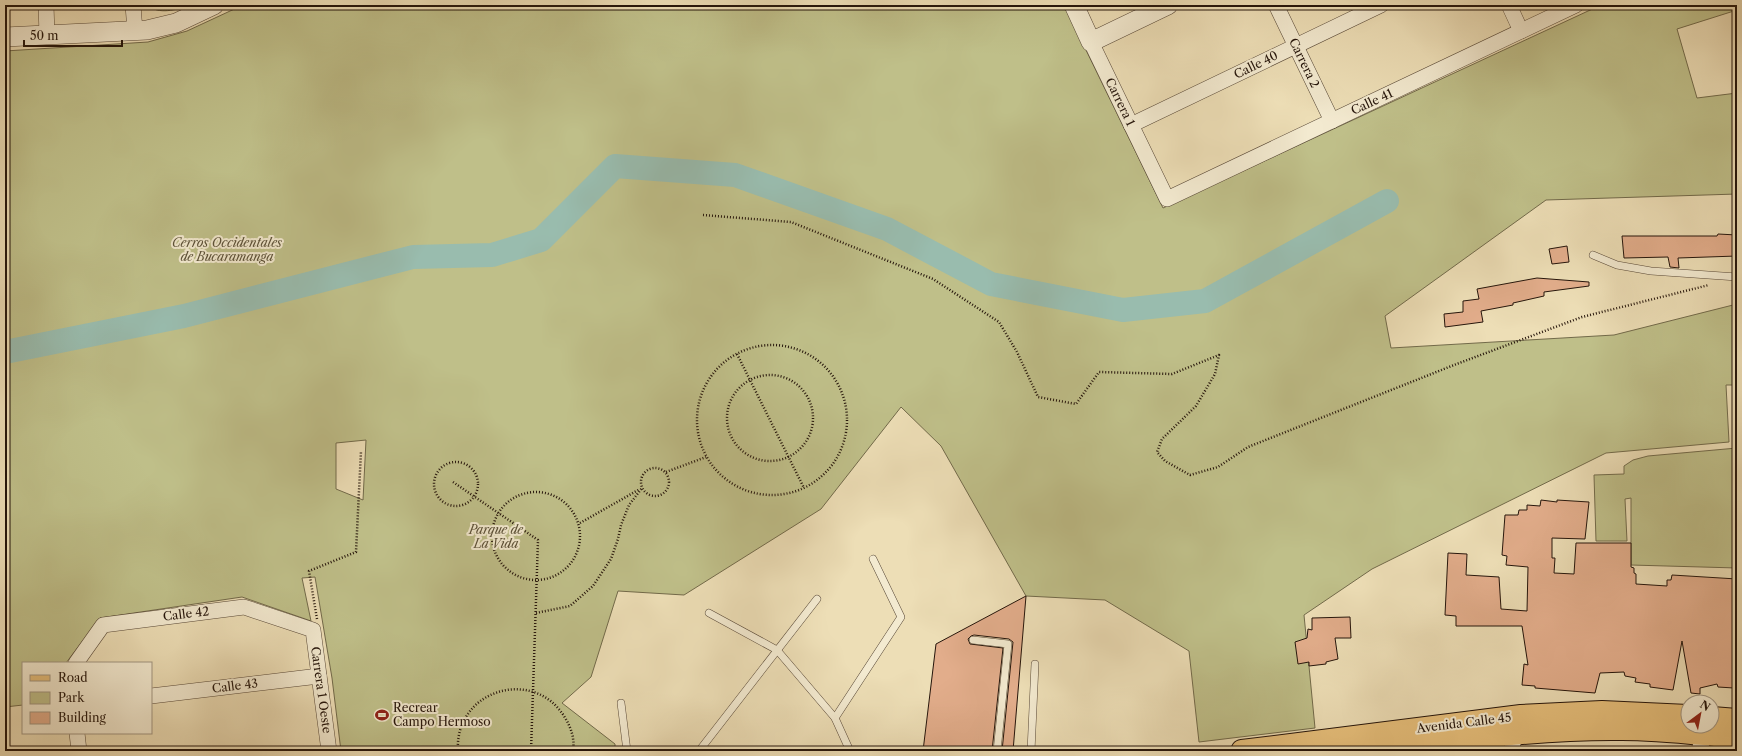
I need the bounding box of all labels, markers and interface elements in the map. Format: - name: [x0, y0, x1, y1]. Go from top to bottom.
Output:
- scale bar: [24, 22, 122, 48]
- text: 50 m: [30, 28, 59, 43]
- street label: Carrera 2: [1286, 35, 1323, 90]
- street label: Calle 40: [1231, 47, 1280, 82]
- street label: Carrera 1: [1102, 75, 1139, 128]
- street label: Calle 41: [1348, 85, 1395, 118]
- park label: Cerros Occidentales de Bucaramanga: [172, 235, 283, 264]
- park label: Parque de La Vida: [468, 522, 524, 551]
- street label: Calle 42: [162, 603, 210, 624]
- street label: Carrera 1 Oeste: [308, 645, 335, 735]
- legend: [22, 662, 152, 734]
- text: Road: [58, 670, 88, 685]
- street label: Calle 43: [211, 675, 259, 696]
- text: Park: [58, 690, 85, 705]
- north arrow: [1680, 694, 1720, 734]
- text: N: [1698, 697, 1713, 714]
- place label: Recrear Campo Hermoso: [393, 700, 491, 729]
- sports icon: Recrear Campo Hermoso: [374, 707, 390, 723]
- street label: Avenida Calle 45: [1415, 709, 1512, 736]
- text: Building: [58, 710, 106, 725]

